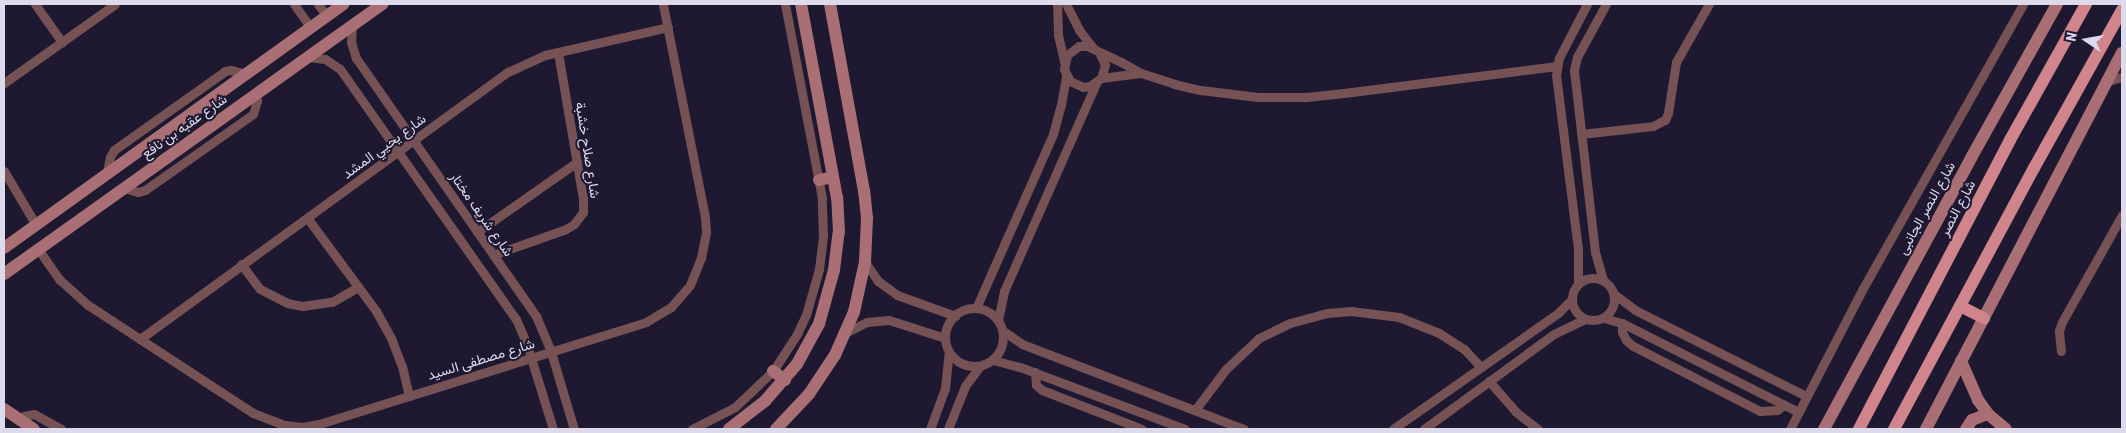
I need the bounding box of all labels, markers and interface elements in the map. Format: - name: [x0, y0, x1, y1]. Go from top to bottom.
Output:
- north arrow: [2061, 15, 2111, 65]
- text: N: [2063, 31, 2080, 43]
- street label: شارع عقبه بن نافع: [138, 90, 230, 162]
- street label: شارع صلاح خشبة: [572, 101, 604, 199]
- street label: شارع يحيي المشد: [339, 110, 429, 182]
- street label: شارع النصر الجانبى: [1894, 159, 1958, 257]
- street label: شارع شريف مختار: [447, 169, 517, 259]
- street label: شارع النصر: [1935, 177, 1979, 239]
- street label: شارع مصطفى السيد: [425, 335, 537, 383]

